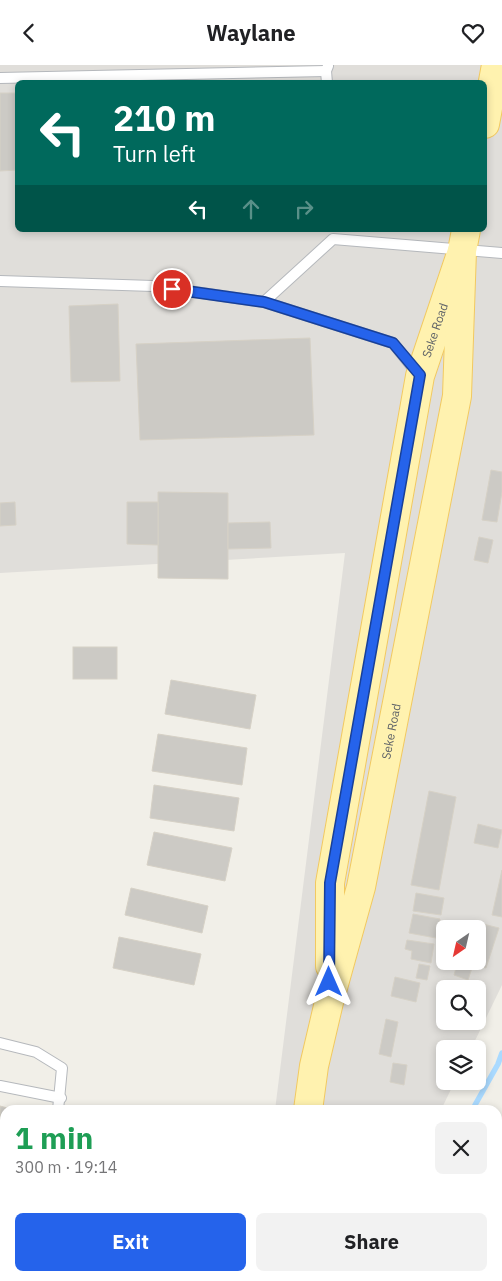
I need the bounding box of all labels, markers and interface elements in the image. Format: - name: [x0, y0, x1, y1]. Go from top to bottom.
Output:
- text: Waylane: [206, 18, 296, 47]
- icon: back: [15, 19, 43, 47]
- icon: heart: [459, 19, 487, 47]
- text: 210 m: [113, 95, 216, 141]
- icon: left: [30, 100, 95, 165]
- text: Turn left: [113, 139, 196, 168]
- icon: left: [184, 195, 212, 223]
- icon: ahead: [237, 195, 265, 223]
- icon: right: [290, 195, 318, 223]
- pin: [151, 268, 193, 310]
- icon: arrive: [158, 275, 186, 303]
- street label: Seke Road: [419, 301, 451, 360]
- street label: Seke Road: [378, 702, 404, 761]
- north arrow: [436, 920, 486, 970]
- map controls: [436, 920, 486, 1090]
- position arrow: [302, 955, 354, 1007]
- button: search: [436, 980, 486, 1030]
- button: layers: [436, 1040, 486, 1090]
- text: 1 min: [15, 1118, 93, 1157]
- button: close: [435, 1122, 487, 1174]
- text: 300 m · 19:14: [15, 1157, 117, 1177]
- button: Exit: [15, 1213, 246, 1271]
- button: Share: [256, 1213, 487, 1271]

